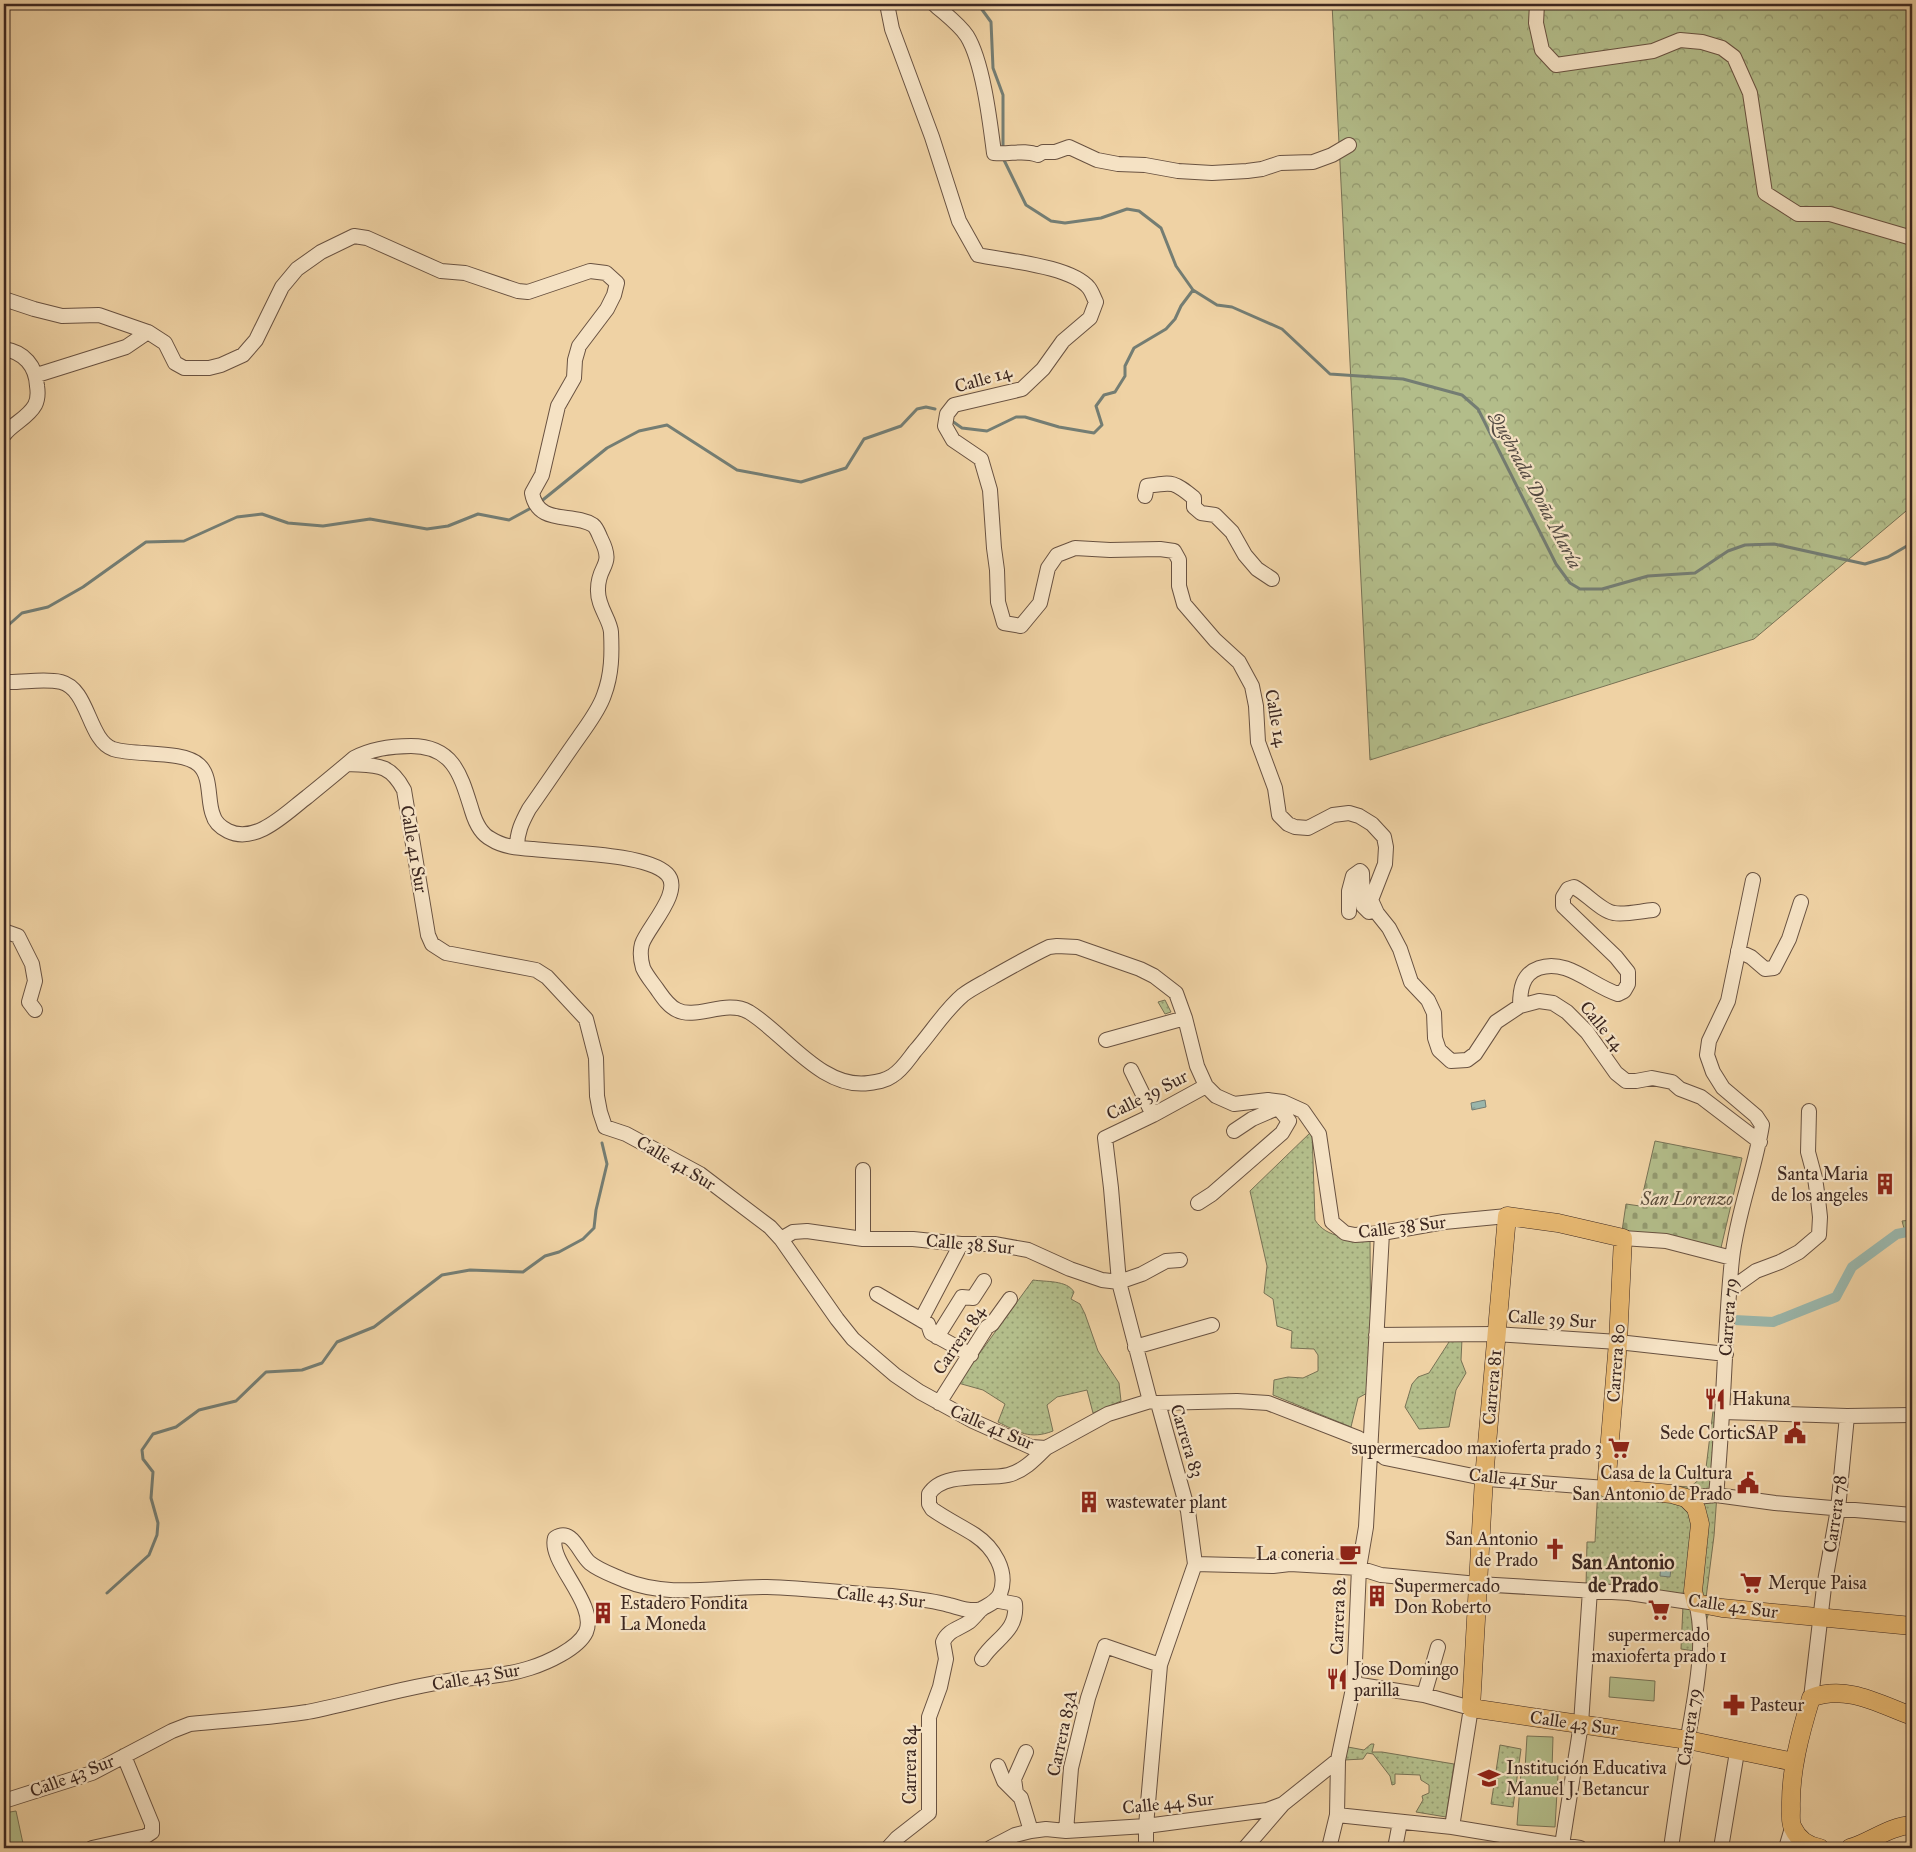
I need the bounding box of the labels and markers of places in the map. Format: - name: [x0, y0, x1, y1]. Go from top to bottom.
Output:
- place label: Santa Maria de los angeles: [1771, 1163, 1868, 1207]
- building icon: Santa Maria de los angeles: [1872, 1171, 1898, 1197]
- restaurant icon: Hakuna: [1702, 1386, 1728, 1412]
- place label: Hakuna: [1732, 1388, 1791, 1410]
- public building icon: Sede CorticSAP: [1782, 1420, 1808, 1446]
- place label: Sede CorticSAP: [1660, 1422, 1778, 1444]
- supermarket icon: supermercadoo maxioferta prado 3: [1606, 1435, 1632, 1461]
- place label: supermercadoo maxioferta prado 3: [1351, 1437, 1602, 1459]
- place label: Casa de la Cultura San Antonio de Prado: [1572, 1462, 1732, 1505]
- public building icon: Casa de la Cultura San Antonio de Prado: [1735, 1470, 1761, 1496]
- building icon: wastewater plant: [1076, 1489, 1102, 1515]
- place label: wastewater plant: [1106, 1491, 1228, 1513]
- place label: San Antonio de Prado: [1445, 1528, 1538, 1571]
- church icon: San Antonio de Prado: [1542, 1536, 1568, 1562]
- cafe icon: La coneria: [1337, 1541, 1363, 1567]
- place label: La coneria: [1256, 1543, 1334, 1565]
- supermarket icon: Merque Paisa: [1738, 1570, 1764, 1596]
- place label: Merque Paisa: [1768, 1572, 1867, 1595]
- place label: Supermercado Don Roberto: [1394, 1575, 1500, 1618]
- building icon: Supermercado Don Roberto: [1364, 1583, 1390, 1609]
- place label: Estadero Fondita La Moneda: [620, 1592, 748, 1635]
- supermarket icon: supermercado maxioferta prado 1: [1646, 1597, 1672, 1623]
- building icon: Estadero Fondita La Moneda: [590, 1600, 616, 1626]
- place label: supermercado maxioferta prado 1: [1591, 1624, 1727, 1667]
- place label: Jose Domingo parilla: [1352, 1658, 1459, 1701]
- restaurant icon: Jose Domingo parilla: [1324, 1666, 1350, 1692]
- pharmacy icon: Pasteur: [1721, 1692, 1747, 1718]
- place label: Pasteur: [1750, 1694, 1805, 1716]
- place label: Institución Educativa Manuel J. Betancur: [1506, 1757, 1667, 1801]
- school or university icon: Institución Educativa Manuel J. Betancur: [1476, 1765, 1502, 1791]

